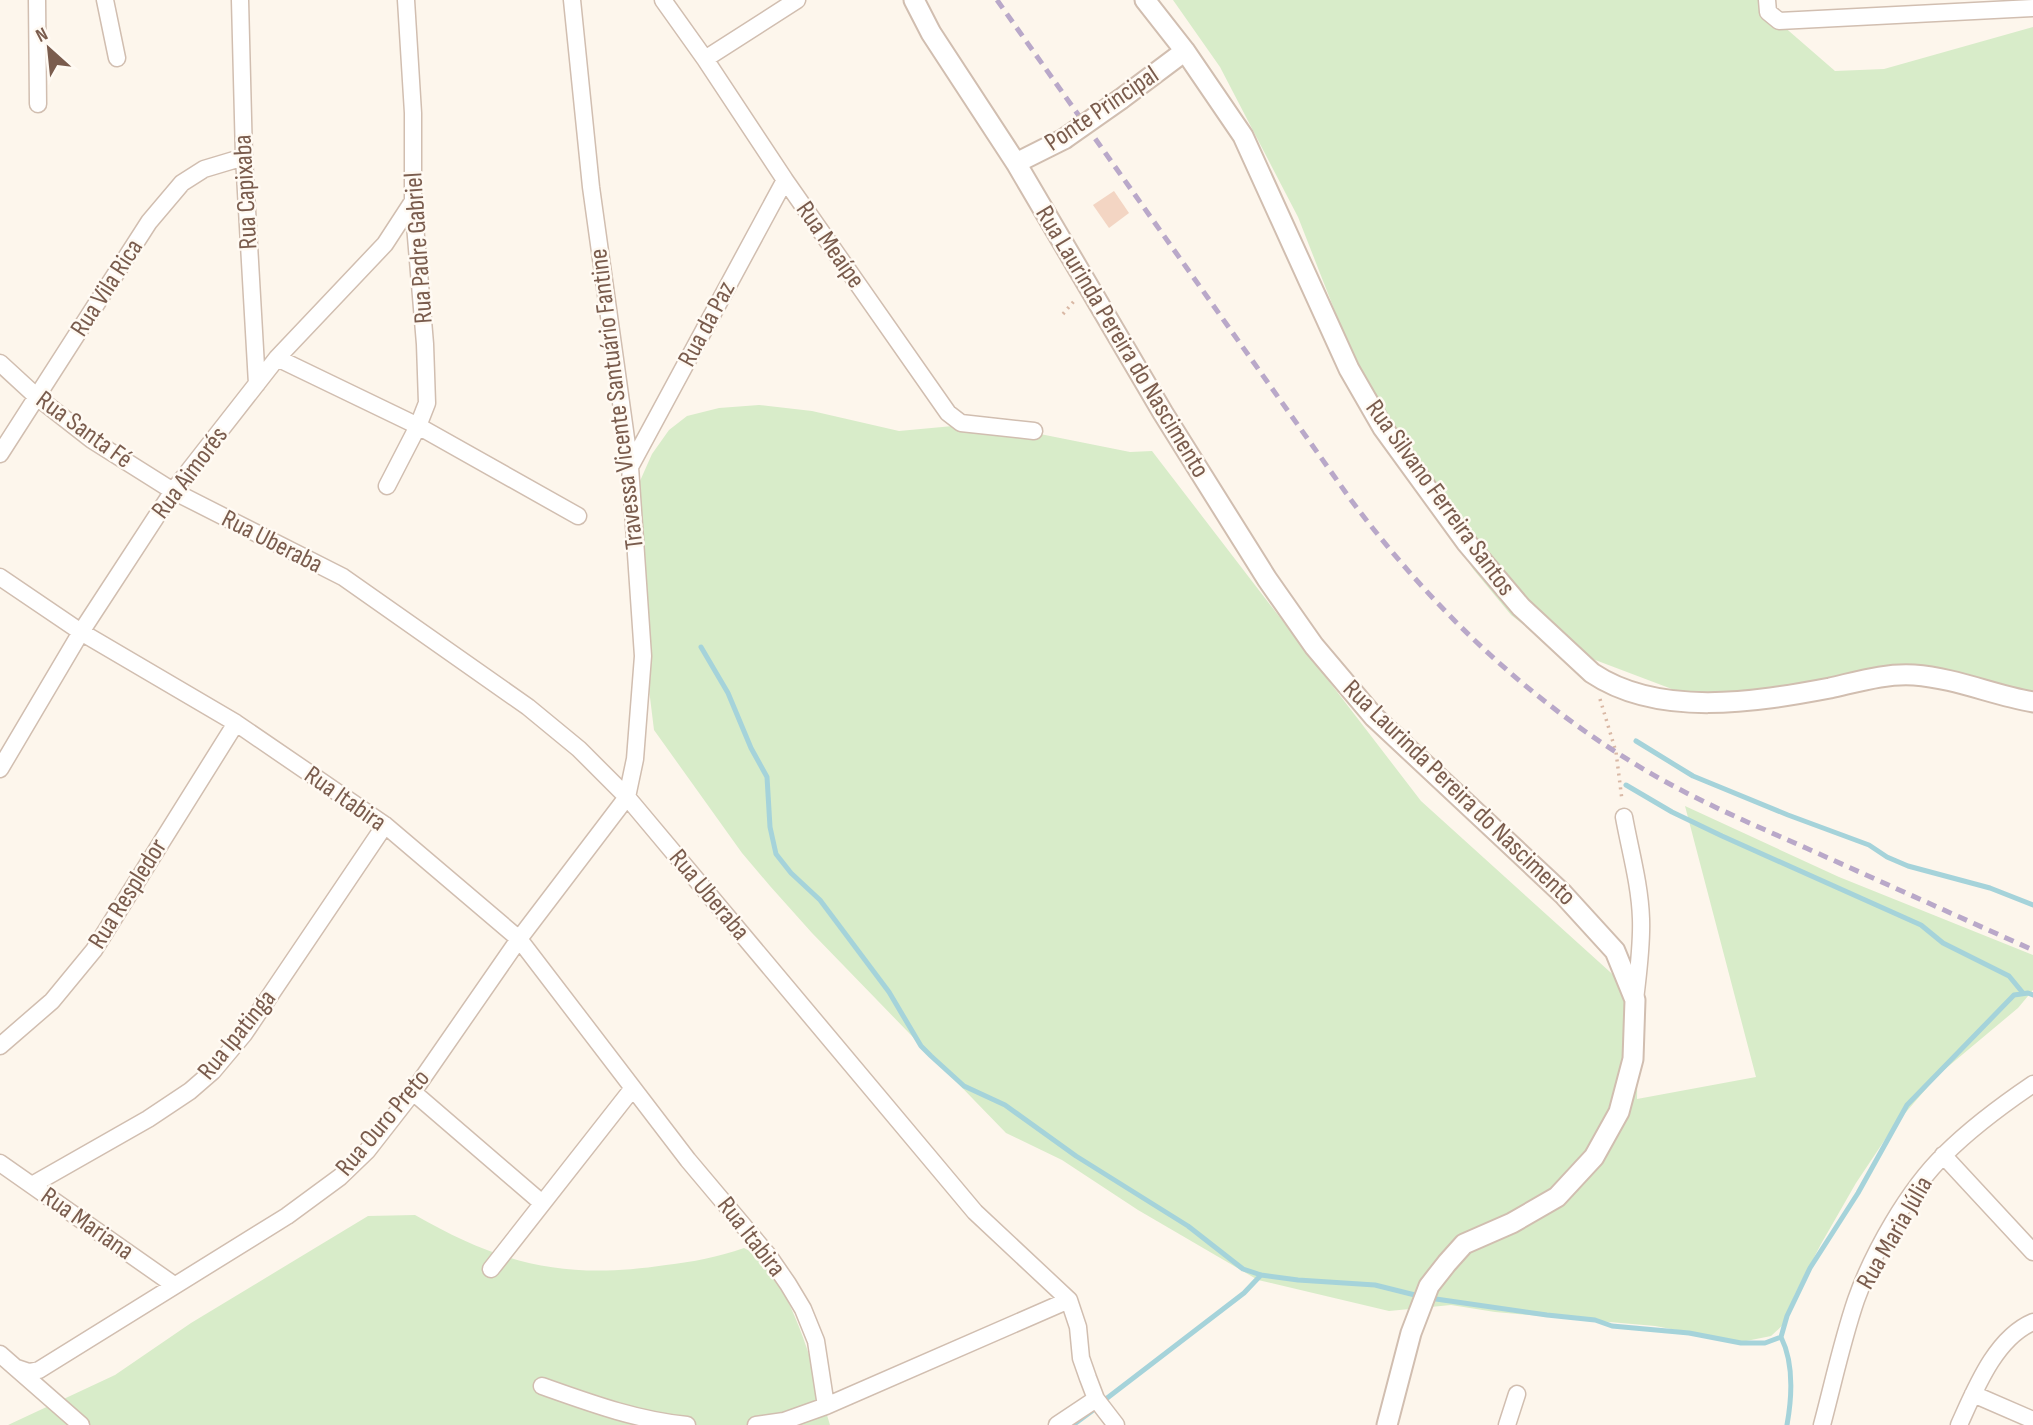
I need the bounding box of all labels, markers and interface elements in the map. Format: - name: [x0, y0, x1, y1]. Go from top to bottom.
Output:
- north arrow: [14, 14, 84, 84]
- text: N: [32, 23, 52, 48]
- street label: Ponte Principal: [1039, 60, 1165, 158]
- street label: Rua Capixaba: [228, 134, 264, 250]
- street label: Rua Padre Gabriel: [398, 171, 440, 325]
- street label: Rua Meaípe: [789, 196, 871, 294]
- street label: Rua Laurinda Pereira do Nascimento: [1029, 201, 1215, 483]
- street label: Rua Vila Rica: [64, 234, 150, 342]
- street label: Travessa Vicente Santuário Fantine: [583, 247, 651, 551]
- street label: Rua da Paz: [672, 276, 742, 372]
- street label: Rua Santa Fé: [30, 385, 138, 475]
- street label: Rua Silvano Ferreira Santos: [1358, 394, 1522, 602]
- street label: Rua Aimorés: [145, 421, 235, 525]
- street label: Rua Uberaba: [216, 503, 328, 581]
- street label: Rua Laurinda Pereira do Nascimento: [1336, 674, 1582, 912]
- street label: Rua Itabira: [298, 760, 392, 838]
- street label: Rua Respledor: [82, 833, 174, 955]
- street label: Rua Uberaba: [662, 843, 756, 947]
- street label: Rua Ipatinga: [191, 984, 283, 1086]
- street label: Rua Ouro Preto: [329, 1063, 437, 1183]
- street label: Rua Maria Júlia: [1850, 1171, 1940, 1295]
- street label: Rua Mariana: [35, 1181, 139, 1267]
- street label: Rua Itabira: [710, 1191, 792, 1283]

